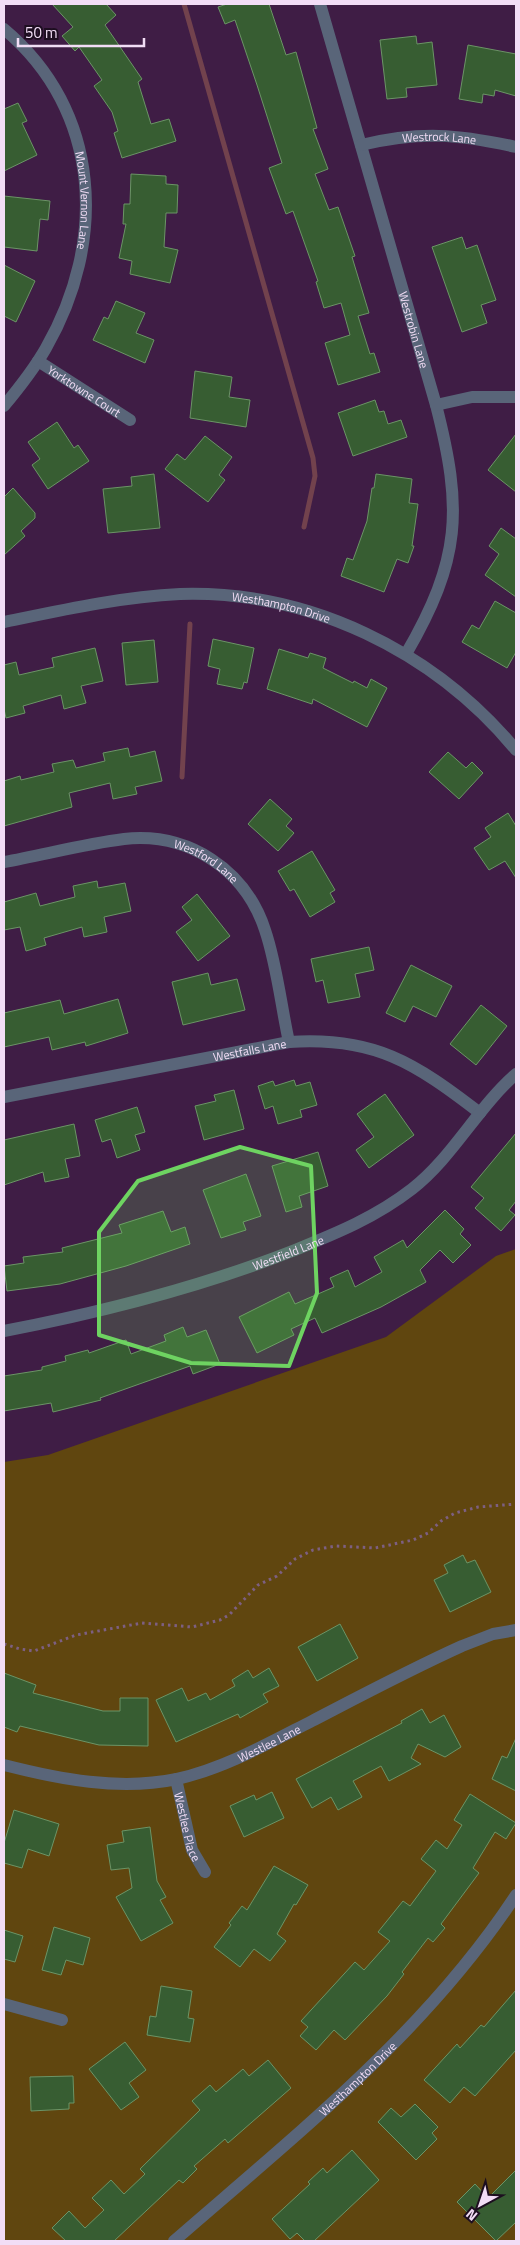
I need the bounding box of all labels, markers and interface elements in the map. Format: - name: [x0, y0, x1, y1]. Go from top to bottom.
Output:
- scale bar: [18, 15, 144, 47]
- text: 50 m: [25, 21, 58, 44]
- street label: Westrock Lane: [401, 126, 478, 149]
- street label: Mount Vernon Lane: [71, 149, 95, 251]
- street label: Westrobin Lane: [394, 289, 434, 370]
- street label: Yorktowne Court: [44, 360, 126, 422]
- street label: Westhampton Drive: [231, 586, 333, 628]
- street label: Westford Lane: [172, 834, 243, 887]
- street label: Westfalls Lane: [211, 1033, 288, 1066]
- street label: Westfield Lane: [250, 1230, 327, 1275]
- street label: Westlee Lane: [234, 1719, 304, 1766]
- street label: Westlee Place: [170, 1790, 206, 1865]
- street label: Westhampton Drive: [314, 2037, 401, 2120]
- north arrow: [455, 2180, 505, 2230]
- text: N: [461, 2204, 482, 2227]

